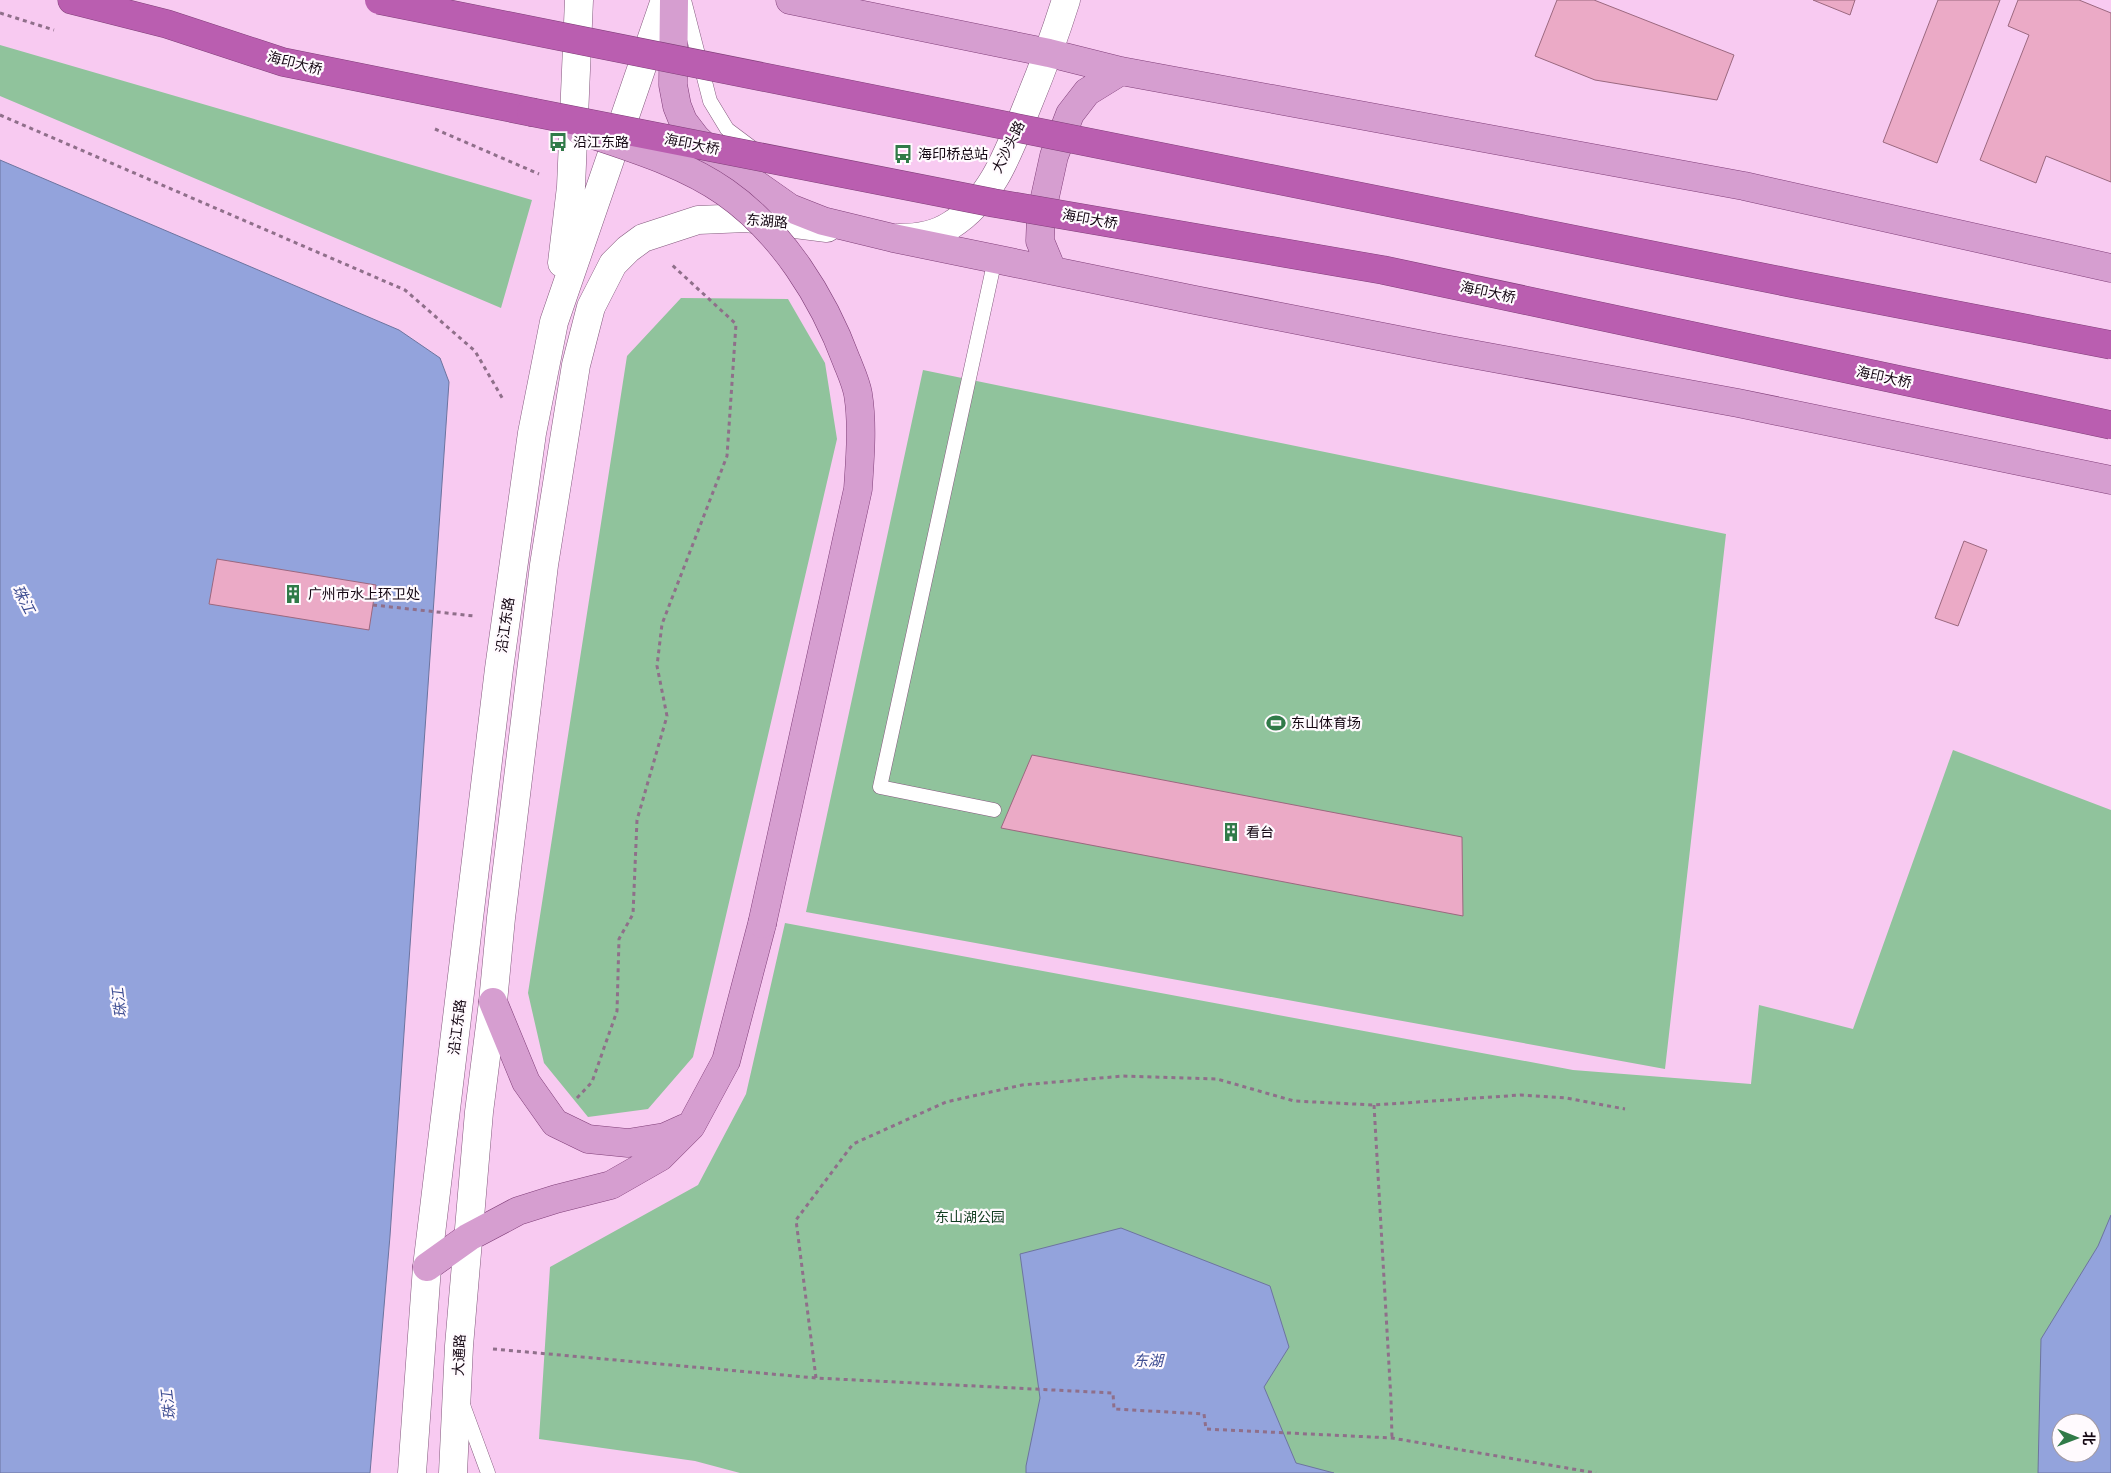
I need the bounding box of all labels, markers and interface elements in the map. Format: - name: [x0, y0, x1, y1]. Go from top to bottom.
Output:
- street label: 海印大桥: [266, 47, 324, 79]
- street label: 大沙头路: [988, 118, 1028, 176]
- street label: 海印大桥: [663, 130, 721, 158]
- bus stop icon: 沿江东路: [547, 131, 569, 153]
- place label: 沿江东路: [573, 133, 629, 151]
- bus stop icon: 海印桥总站: [892, 143, 914, 165]
- place label: 海印桥总站: [918, 145, 988, 163]
- street label: 海印大桥: [1061, 205, 1119, 233]
- street label: 东湖路: [745, 210, 789, 232]
- street label: 海印大桥: [1459, 277, 1517, 307]
- street label: 海印大桥: [1855, 362, 1913, 392]
- water label: 珠江: [8, 581, 41, 619]
- building icon: 广州市水上环卫处: [282, 583, 304, 605]
- place label: 广州市水上环卫处: [308, 585, 420, 603]
- street label: 沿江东路: [492, 596, 518, 654]
- sports icon: 东山体育场: [1265, 712, 1287, 734]
- place label: 东山体育场: [1291, 714, 1361, 732]
- building icon: 看台: [1220, 821, 1242, 843]
- place label: 看台: [1246, 823, 1274, 841]
- water label: 珠江: [107, 985, 131, 1019]
- street label: 沿江东路: [445, 998, 469, 1056]
- park label: 东山湖公园: [935, 1208, 1005, 1226]
- street label: 大通路: [449, 1334, 469, 1376]
- water label: 东湖: [1133, 1350, 1165, 1371]
- water label: 珠江: [156, 1387, 180, 1421]
- north arrow: [2051, 1413, 2101, 1463]
- text: 北: [2080, 1431, 2098, 1445]

